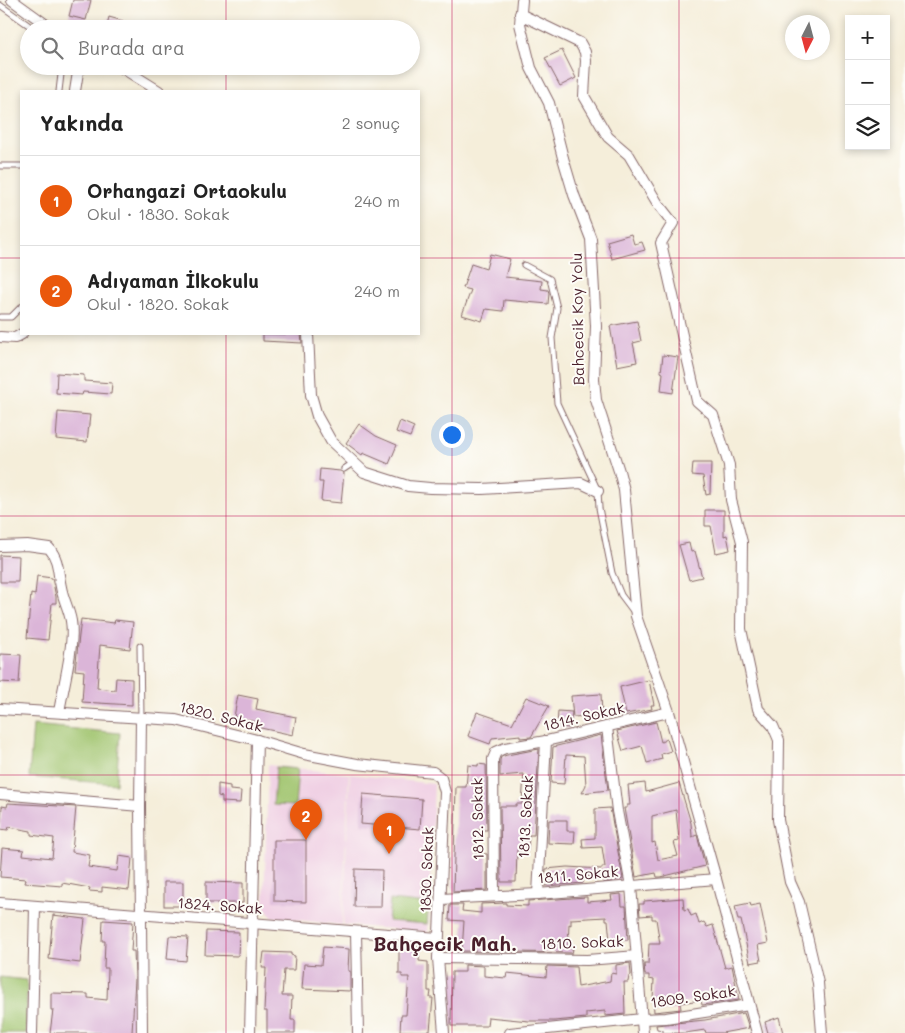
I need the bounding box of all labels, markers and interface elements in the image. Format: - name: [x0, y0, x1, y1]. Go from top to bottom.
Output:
- north arrow: [785, 15, 830, 60]
- map controls: [845, 15, 890, 150]
- button: +: [845, 15, 890, 60]
- search box: [20, 20, 420, 75]
- icon: search: [38, 34, 66, 62]
- text: Burada ara: [78, 35, 185, 60]
- button: −: [845, 60, 890, 105]
- button: layers: [845, 105, 890, 150]
- text: Yakında: [40, 109, 124, 136]
- text: 2 sonuç: [342, 112, 400, 133]
- text: Orhangazi Ortaokulu: [87, 178, 287, 203]
- text: 1: [52, 190, 60, 211]
- text: 240 m: [354, 190, 400, 211]
- text: Okul · 1830. Sokak: [87, 203, 230, 224]
- street label: Bahcecik Koy Yolu: [566, 252, 588, 386]
- text: Adıyaman İlkokulu: [87, 268, 259, 293]
- text: 2: [52, 280, 60, 301]
- text: 240 m: [354, 280, 400, 301]
- text: Okul · 1820. Sokak: [87, 293, 229, 314]
- your location: [439, 422, 465, 448]
- street label: 1820. Sokak: [177, 696, 265, 736]
- street label: 1814. Sokak: [541, 697, 627, 735]
- street label: 1813. Sokak: [513, 775, 537, 859]
- street label: 1812. Sokak: [466, 777, 488, 861]
- pin: 2: [290, 799, 322, 840]
- pin: 1: [373, 813, 405, 854]
- street label: 1830. Sokak: [415, 827, 437, 913]
- street label: 1811. Sokak: [537, 861, 619, 887]
- street label: 1824. Sokak: [177, 892, 263, 918]
- district label: Bahçecik Mah.: [373, 930, 517, 956]
- street label: 1810. Sokak: [540, 931, 624, 953]
- street label: 1809. Sokak: [649, 980, 737, 1012]

